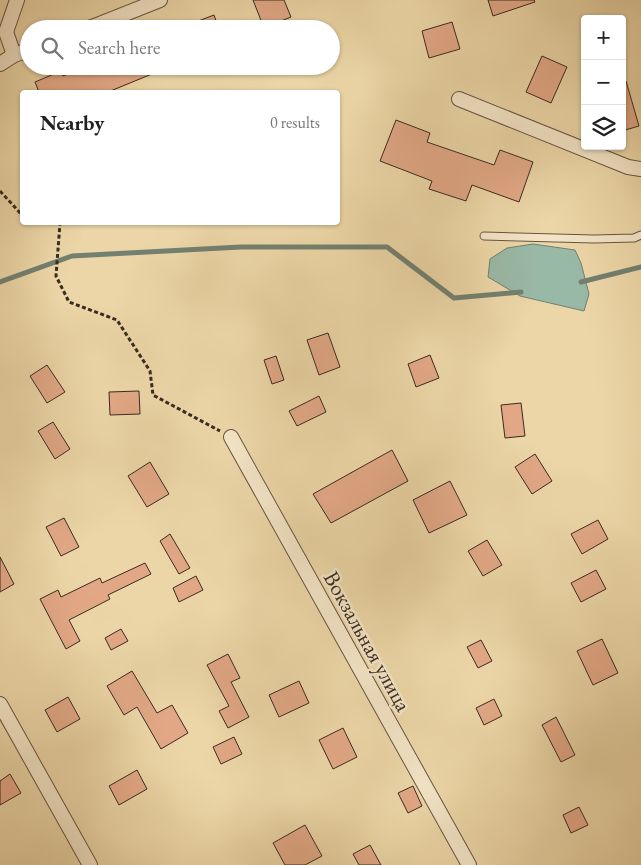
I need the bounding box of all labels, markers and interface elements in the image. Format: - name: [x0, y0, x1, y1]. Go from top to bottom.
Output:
- map controls: [581, 15, 626, 150]
- button: +: [581, 15, 626, 60]
- search box: [20, 20, 340, 75]
- icon: search: [38, 34, 66, 62]
- text: Search here: [78, 35, 160, 60]
- button: −: [581, 60, 626, 105]
- button: layers: [581, 105, 626, 150]
- text: Nearby: [40, 109, 104, 136]
- text: 0 results: [270, 112, 320, 133]
- street label: Вокзальная улица: [317, 566, 418, 717]

